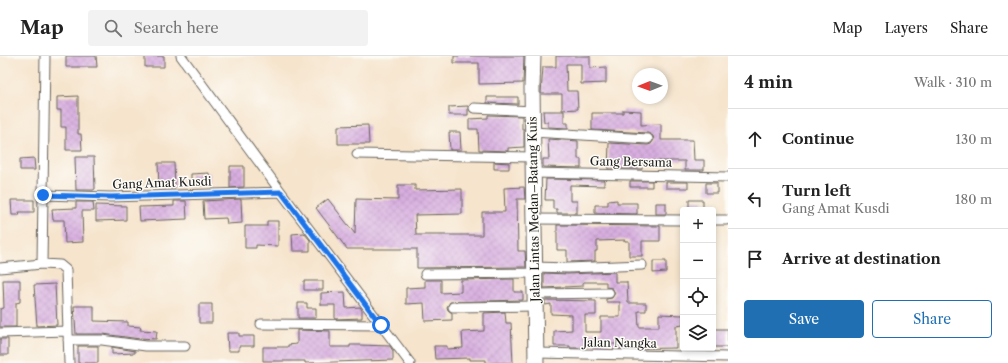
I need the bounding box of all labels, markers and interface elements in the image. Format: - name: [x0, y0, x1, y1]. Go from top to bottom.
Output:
- search box: [88, 10, 368, 46]
- text: Map: [20, 16, 64, 39]
- icon: search: [102, 17, 124, 39]
- text: Search here: [134, 18, 219, 37]
- text: Map: [832, 19, 862, 37]
- text: Layers: [884, 19, 928, 37]
- text: Share: [950, 19, 988, 37]
- north arrow: [632, 68, 668, 104]
- text: 4 min: [744, 72, 793, 92]
- text: Walk · 310 m: [914, 74, 992, 90]
- street label: Jalan Lintas Medan–Batang Kuis: [524, 116, 543, 304]
- icon: ahead: [744, 128, 766, 150]
- text: Continue: [782, 129, 854, 148]
- text: 130 m: [956, 131, 992, 147]
- street label: Gang Bersama: [590, 153, 673, 170]
- street label: Gang Amat Kusdi: [112, 173, 212, 192]
- text: Turn left: [782, 181, 851, 200]
- route end: [34, 186, 52, 204]
- icon: left: [744, 188, 766, 210]
- text: 180 m: [955, 191, 992, 207]
- text: Gang Amat Kusdi: [782, 200, 890, 216]
- map controls: [680, 207, 716, 351]
- button: +: [680, 207, 716, 243]
- button: −: [680, 243, 716, 279]
- icon: arrive: [744, 248, 766, 270]
- text: Arrive at destination: [782, 249, 941, 268]
- button: locate: [680, 279, 716, 315]
- button: Save: [744, 300, 864, 338]
- button: Share: [872, 300, 992, 338]
- button: layers: [680, 315, 716, 351]
- route start: [372, 316, 390, 334]
- street label: Jalan Nangka: [581, 334, 658, 351]

